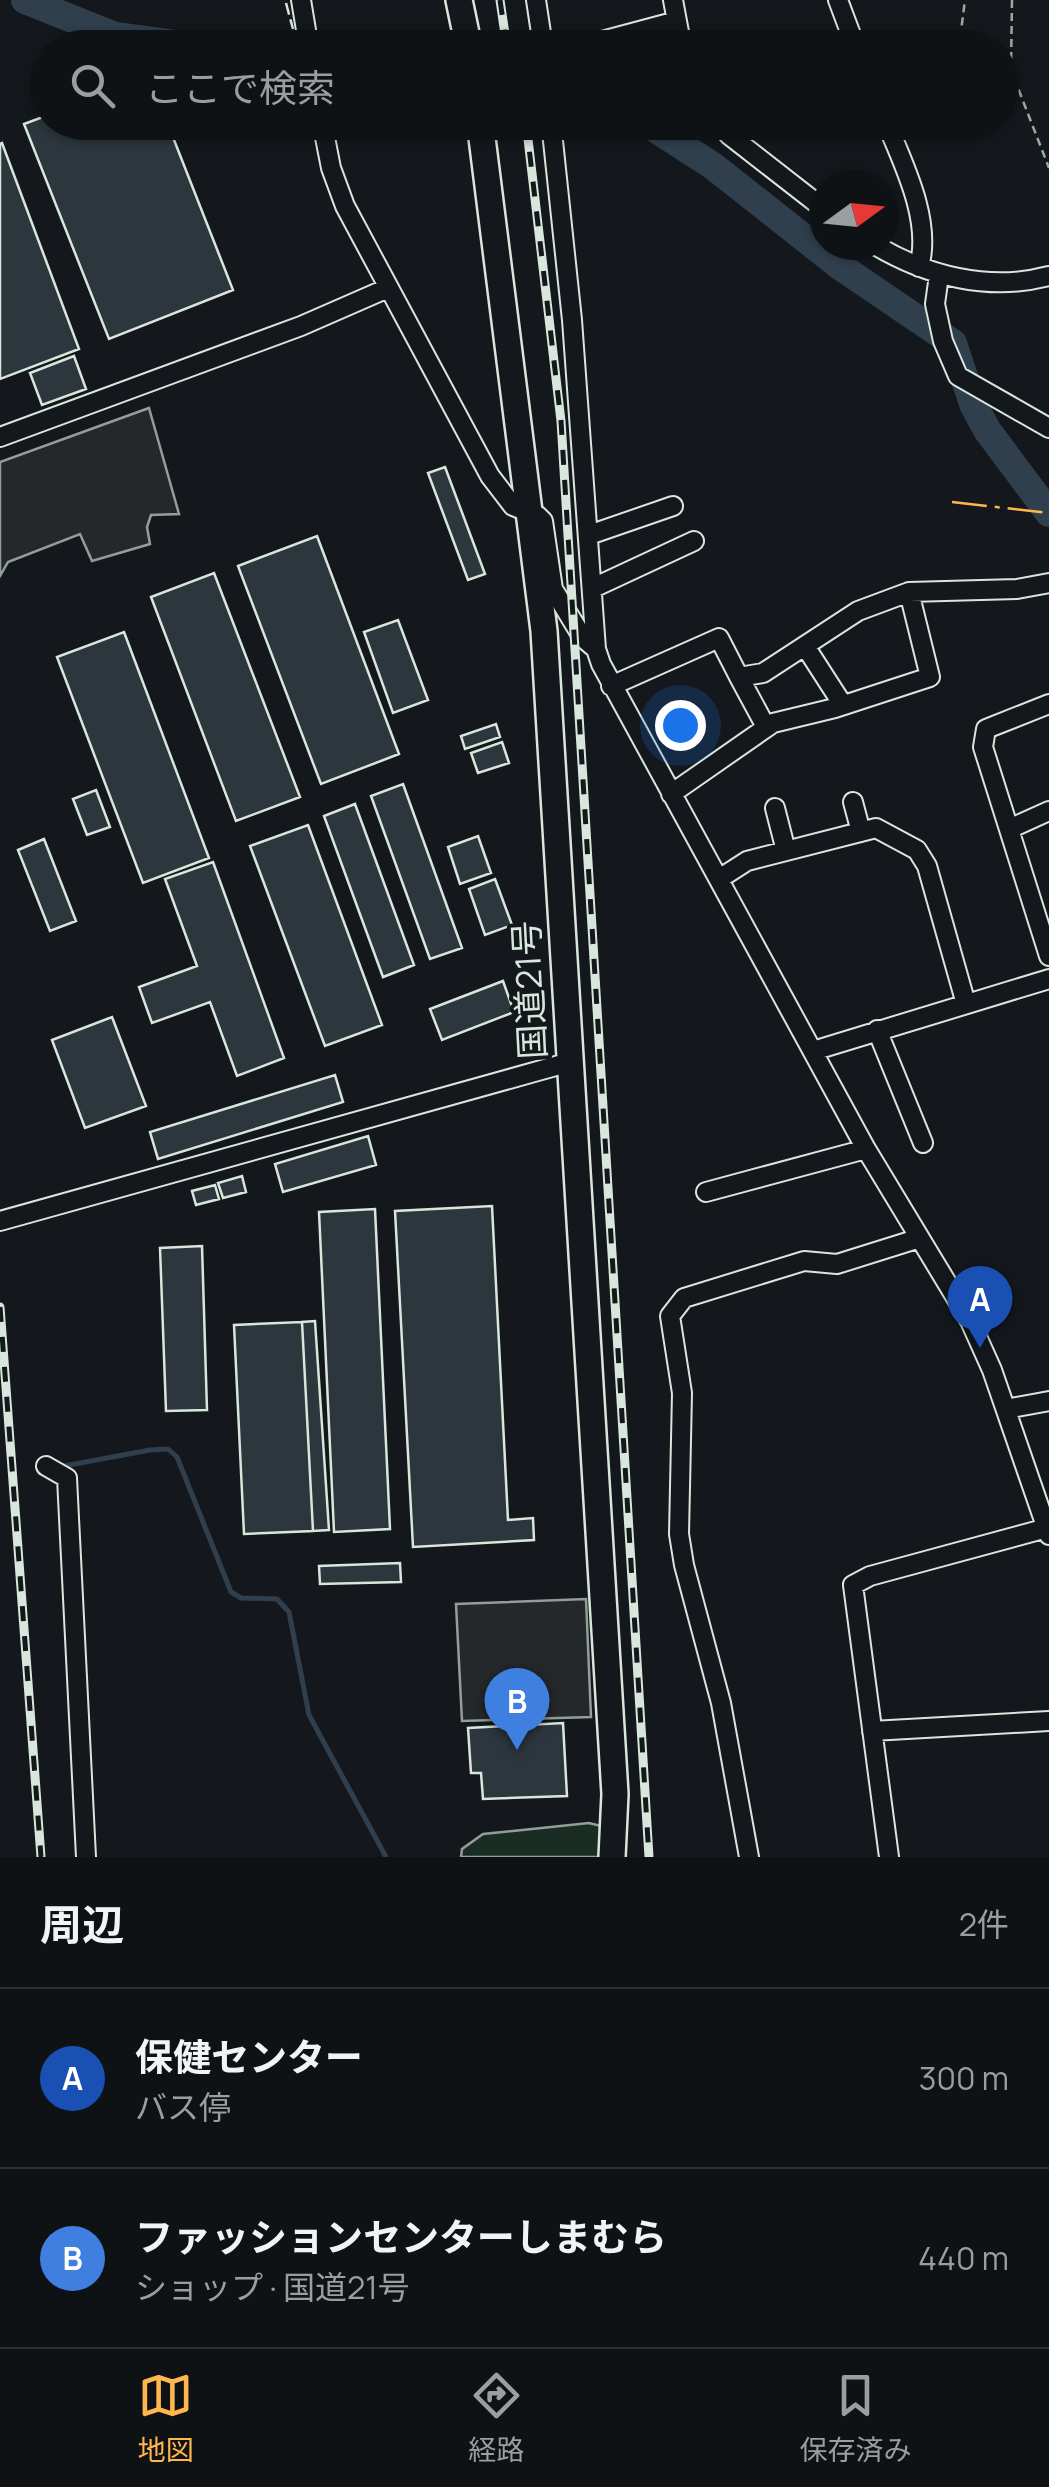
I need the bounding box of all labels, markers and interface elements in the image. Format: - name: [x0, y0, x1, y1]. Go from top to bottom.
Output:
- search box: [30, 30, 1019, 140]
- icon: search: [65, 58, 120, 113]
- text: ここで検索: [145, 61, 335, 113]
- north arrow: [809, 170, 899, 260]
- your location: [655, 700, 706, 751]
- street label: 国道21号: [501, 920, 557, 1061]
- pin: A: [948, 1266, 1012, 1348]
- pin: B: [484, 1668, 550, 1750]
- text: 周辺: [40, 1895, 124, 1953]
- text: 2件: [959, 1902, 1009, 1946]
- text: 保健センター: [135, 2030, 363, 2082]
- text: A: [62, 2056, 83, 2100]
- text: 300 m: [919, 2056, 1009, 2100]
- text: バス停: [135, 2085, 231, 2129]
- text: ファッションセンターしまむら: [135, 2210, 667, 2262]
- text: B: [62, 2236, 83, 2280]
- text: 440 m: [918, 2236, 1009, 2280]
- text: ショップ · 国道21号: [135, 2265, 410, 2309]
- tab: 地図: [137, 2368, 194, 2468]
- tab: 経路: [468, 2368, 525, 2468]
- tab: 保存済み: [799, 2368, 912, 2468]

